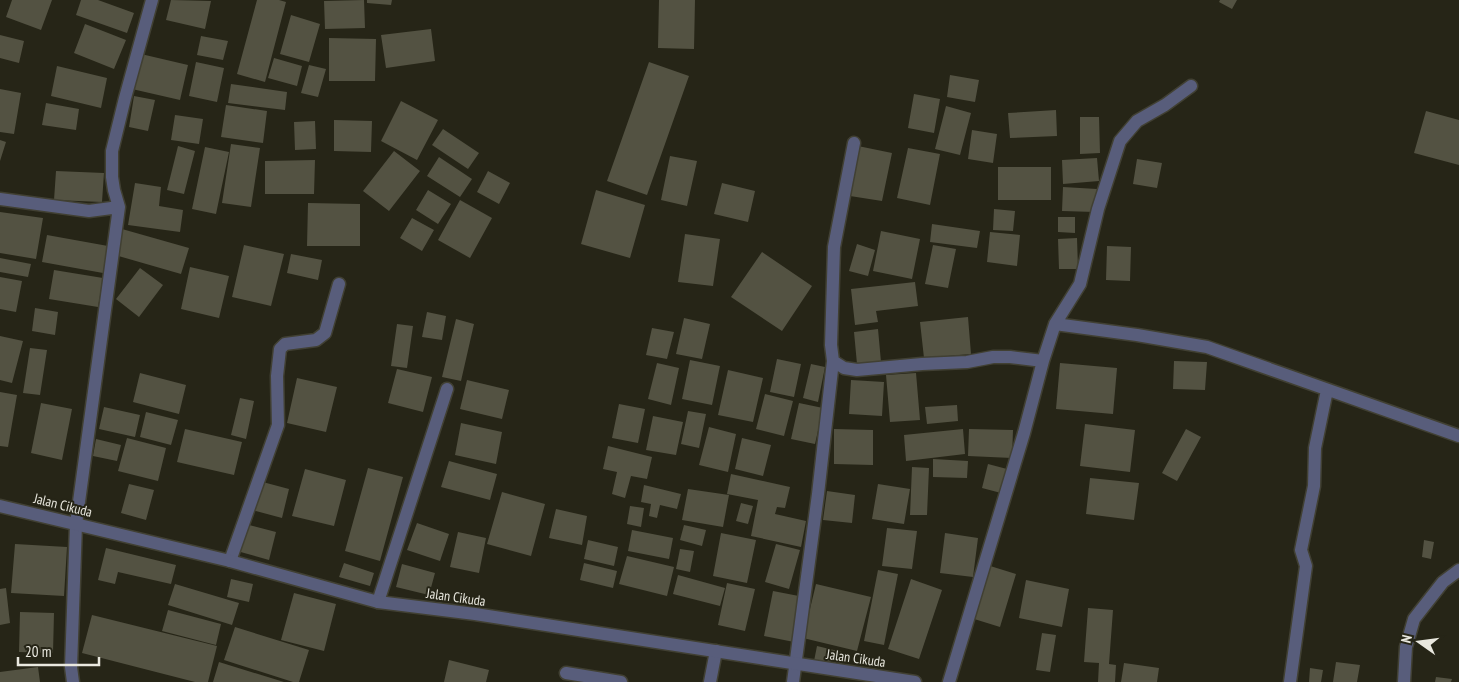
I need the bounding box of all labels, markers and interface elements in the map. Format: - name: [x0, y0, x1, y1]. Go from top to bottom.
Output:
- street label: Jalan Cikuda: [31, 489, 94, 521]
- street label: Jalan Cikuda: [424, 584, 487, 610]
- north arrow: [1394, 617, 1444, 667]
- text: N: [1397, 633, 1416, 645]
- scale bar: [18, 634, 99, 666]
- text: 20 m: [25, 642, 51, 661]
- street label: Jalan Cikuda: [824, 645, 887, 671]

